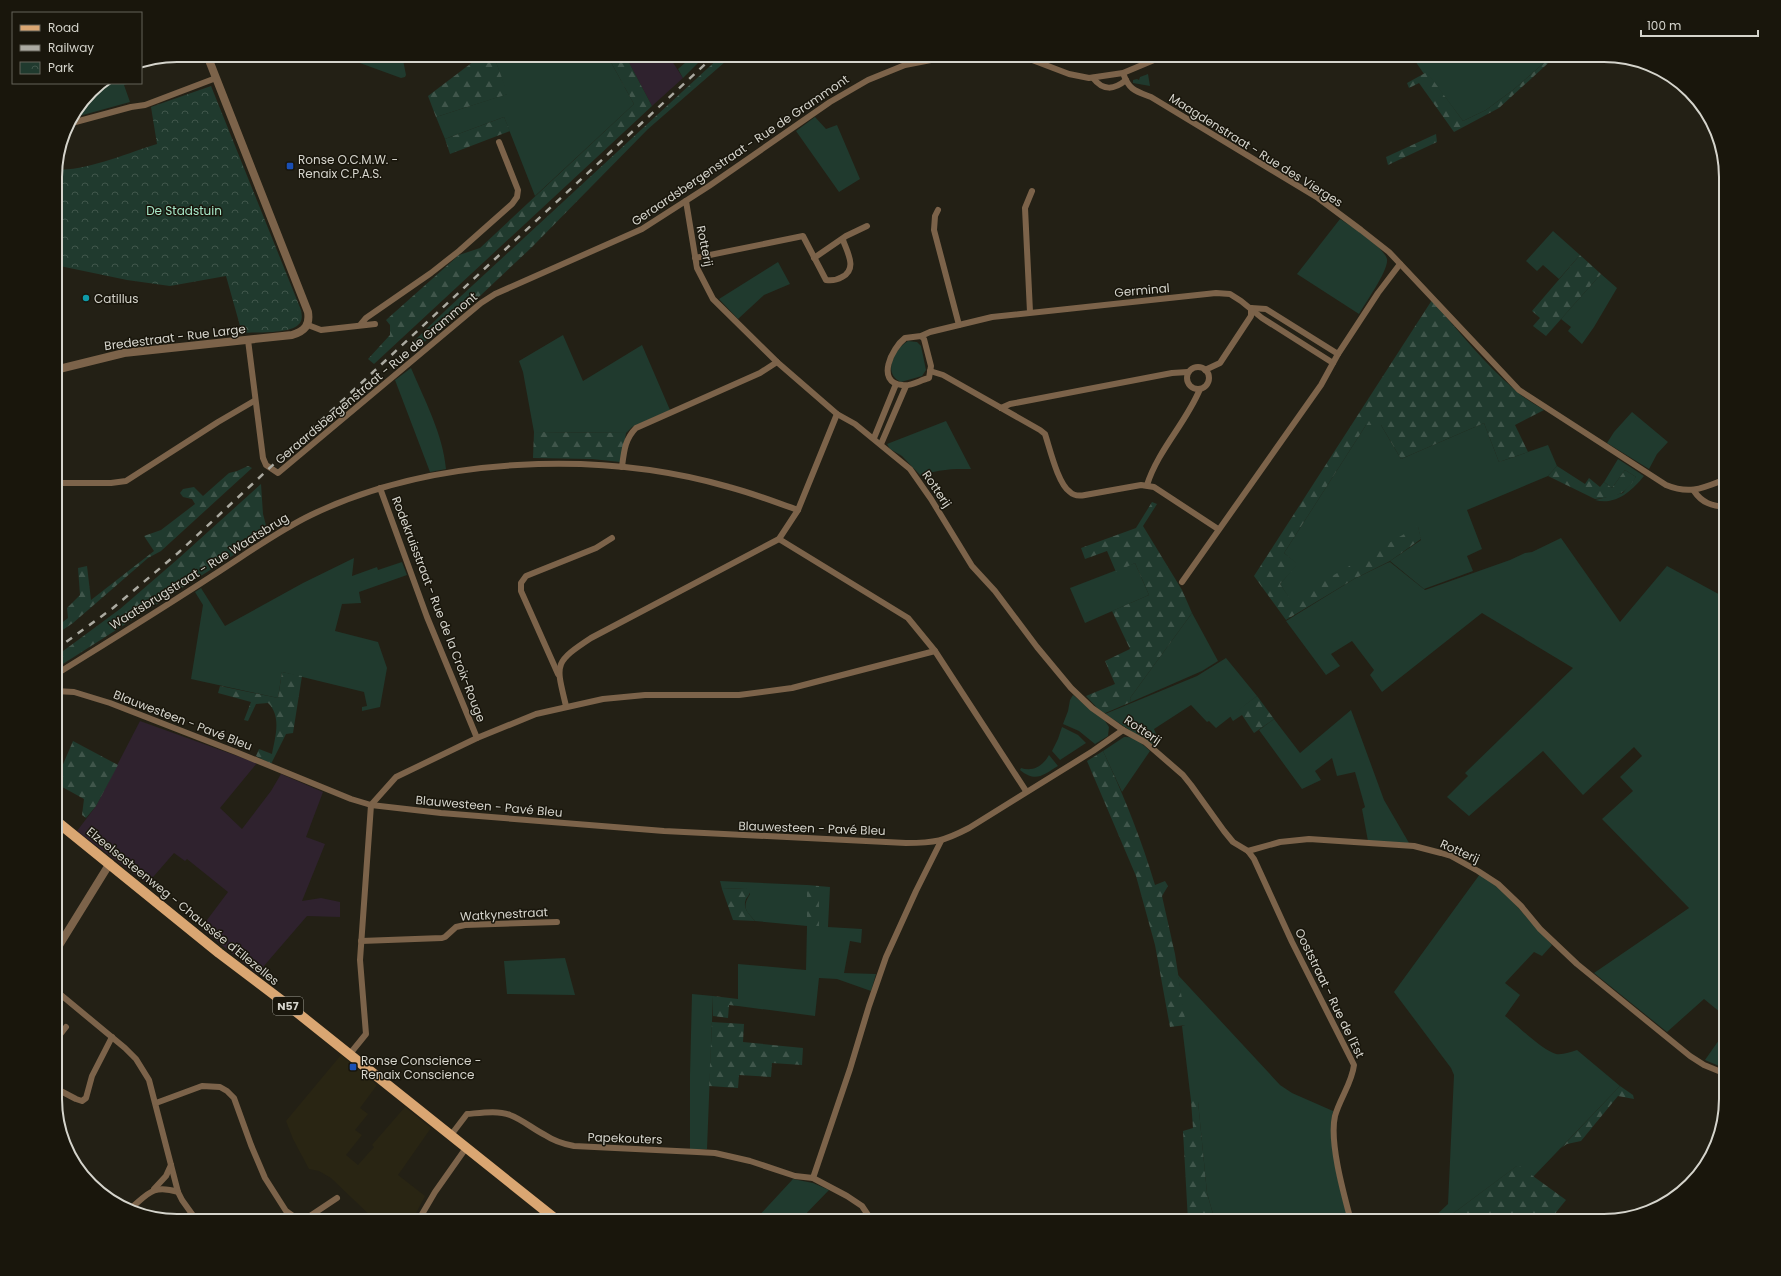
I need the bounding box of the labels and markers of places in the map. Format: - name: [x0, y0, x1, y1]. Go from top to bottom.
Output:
- place label: Ronse O.C.M.W. - Renaix C.P.A.S.: [298, 151, 398, 182]
- marker: Ronse O.C.M.W. - Renaix C.P.A.S.: [285, 161, 295, 171]
- place label: Catillus: [94, 290, 139, 307]
- marker: Catillus: [81, 293, 91, 303]
- place label: Ronse Conscience - Renaix Conscience: [361, 1052, 481, 1083]
- marker: Ronse Conscience - Renaix Conscience: [348, 1062, 358, 1072]

